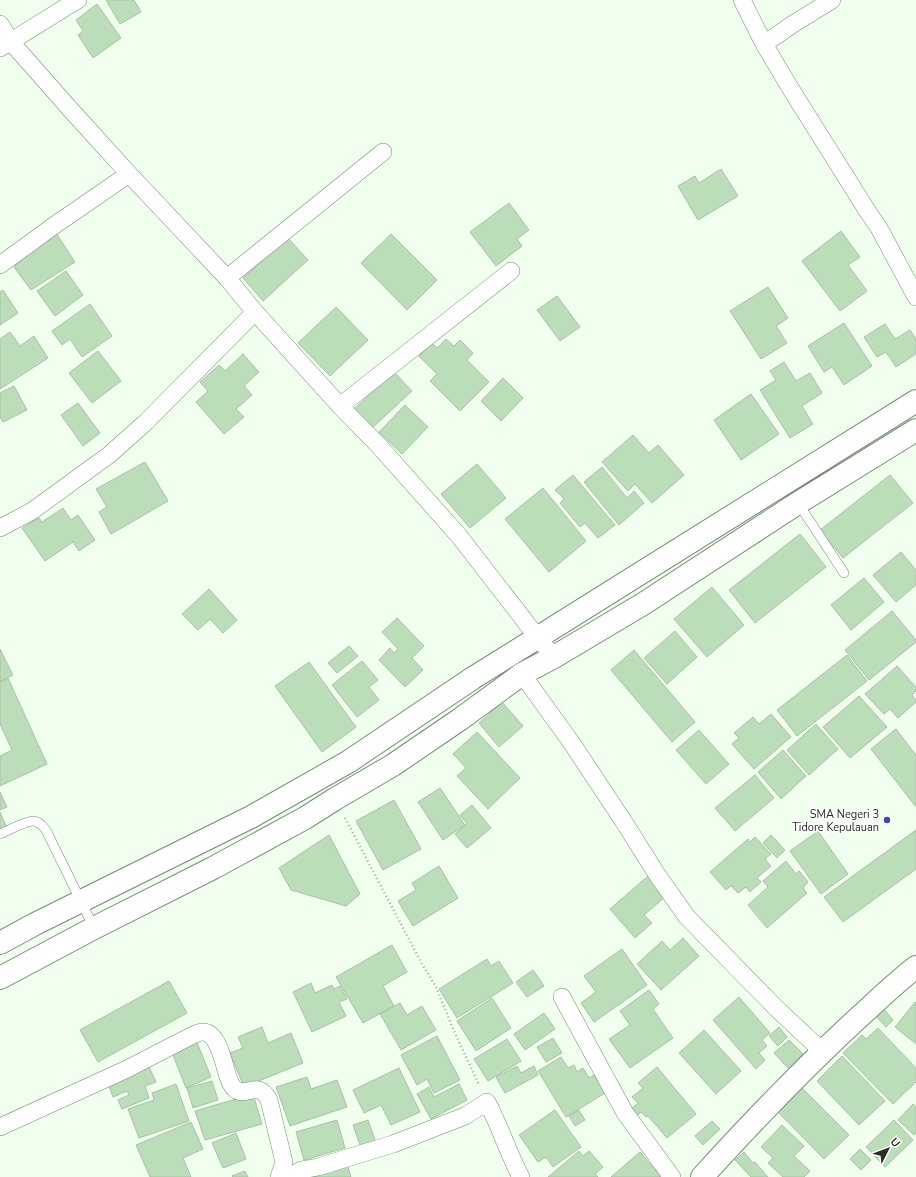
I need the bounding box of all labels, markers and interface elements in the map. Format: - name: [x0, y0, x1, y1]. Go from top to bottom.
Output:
- place label: SMA Negeri 3 Tidore Kepulauan: [792, 807, 879, 835]
- marker: SMA Negeri 3 Tidore Kepulauan: [882, 815, 892, 825]
- north arrow: [868, 1129, 908, 1169]
- text: U: [887, 1135, 903, 1151]

